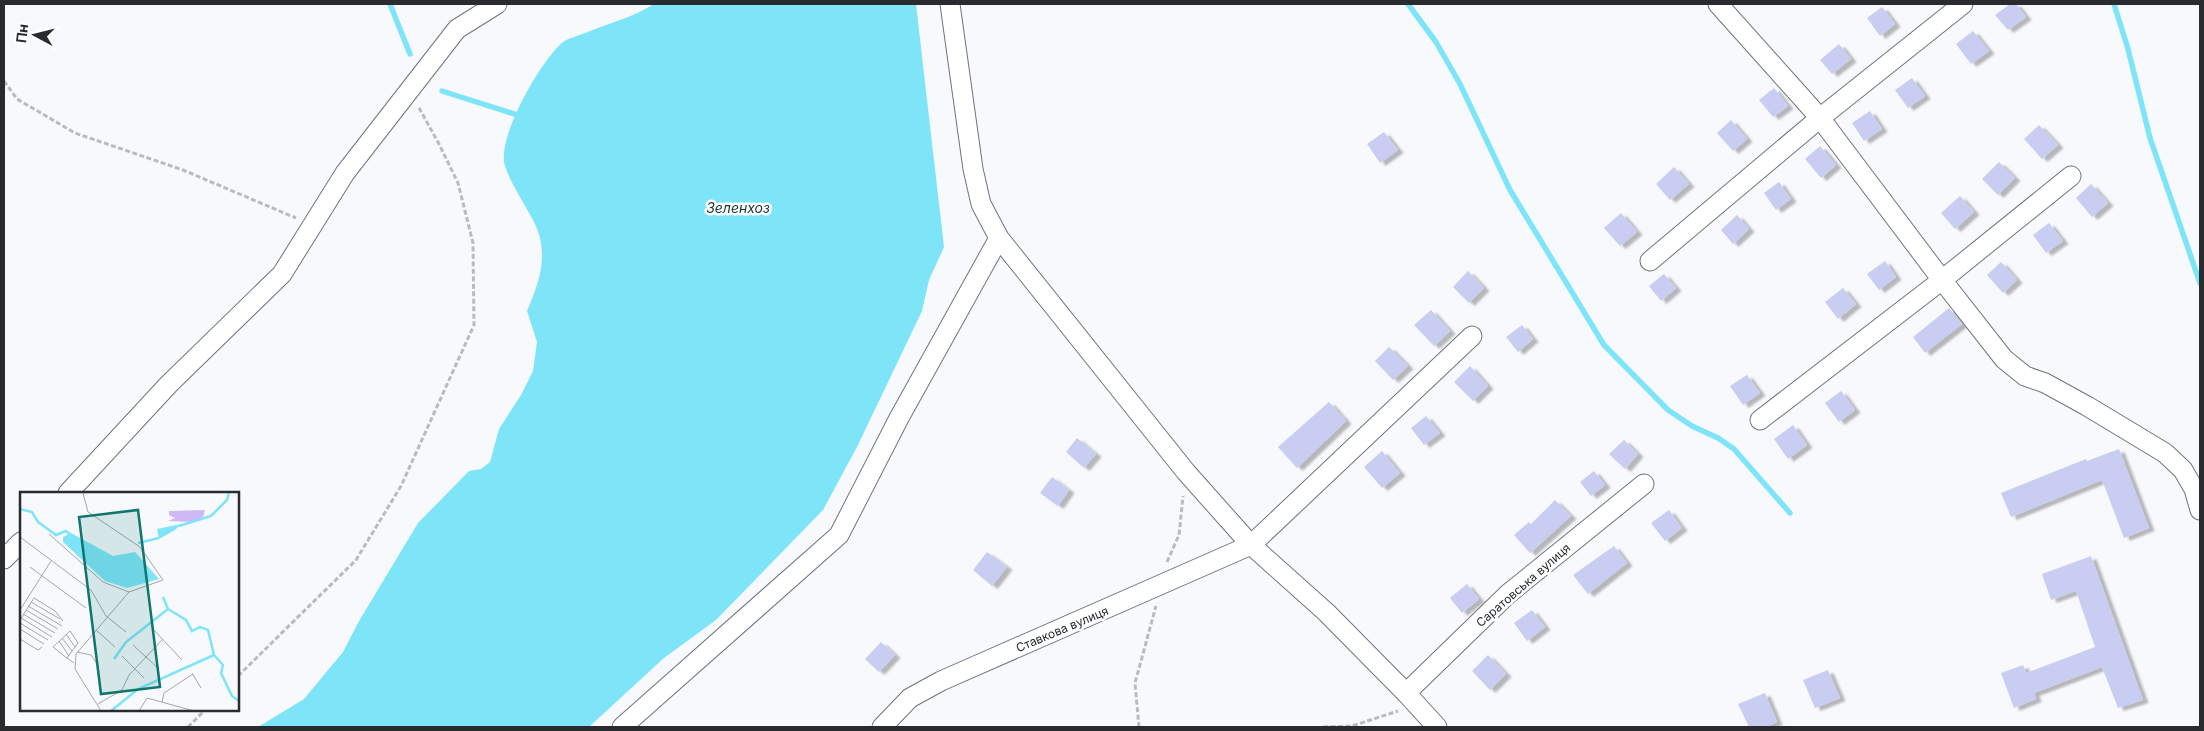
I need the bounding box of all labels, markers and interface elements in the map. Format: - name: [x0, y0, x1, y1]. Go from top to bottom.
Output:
- north arrow: [10, 10, 60, 60]
- text: Пн: [12, 23, 31, 44]
- water label: Зеленхоз: [706, 199, 770, 216]
- inset map: [20, 492, 239, 711]
- street label: Саратовська вулиця: [1473, 540, 1573, 630]
- street label: Ставкова вулиця: [1014, 603, 1110, 655]

